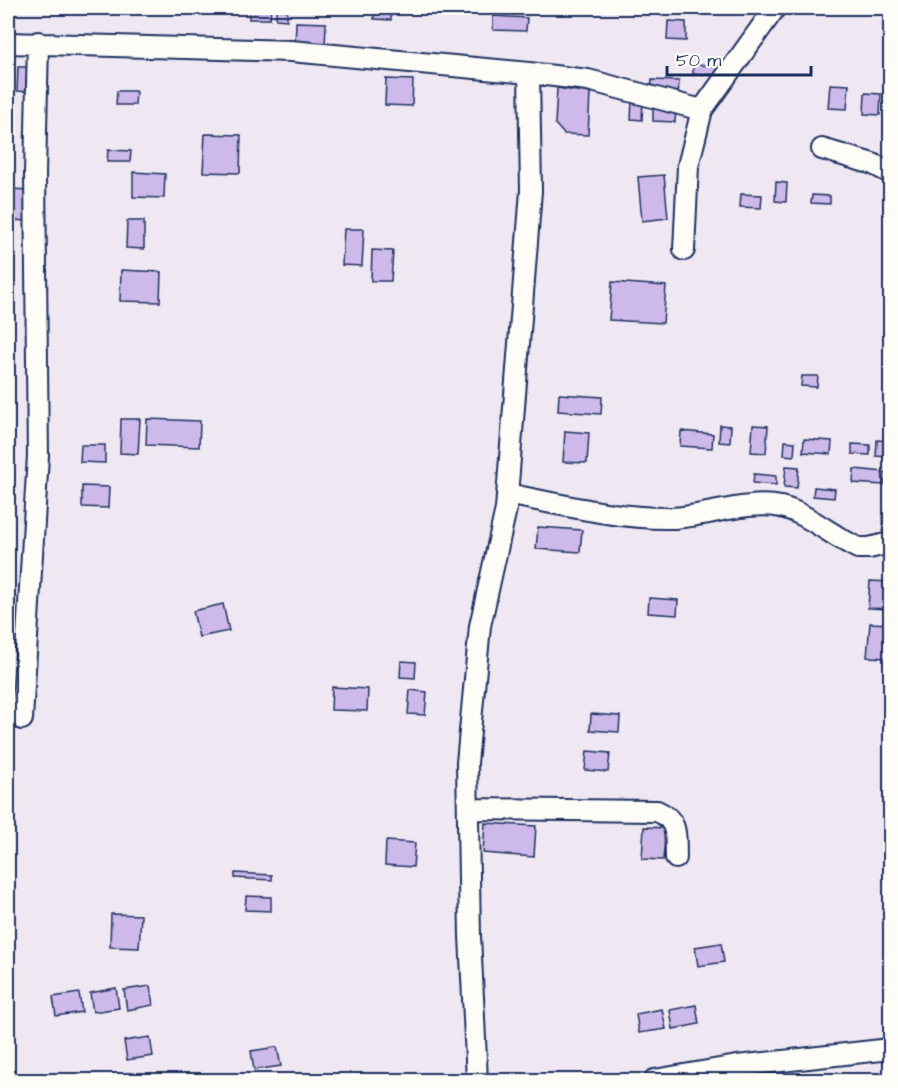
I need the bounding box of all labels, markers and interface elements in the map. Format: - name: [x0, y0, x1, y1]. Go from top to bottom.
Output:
- scale bar: [667, 39, 811, 77]
- text: 50 m: [676, 48, 721, 73]

